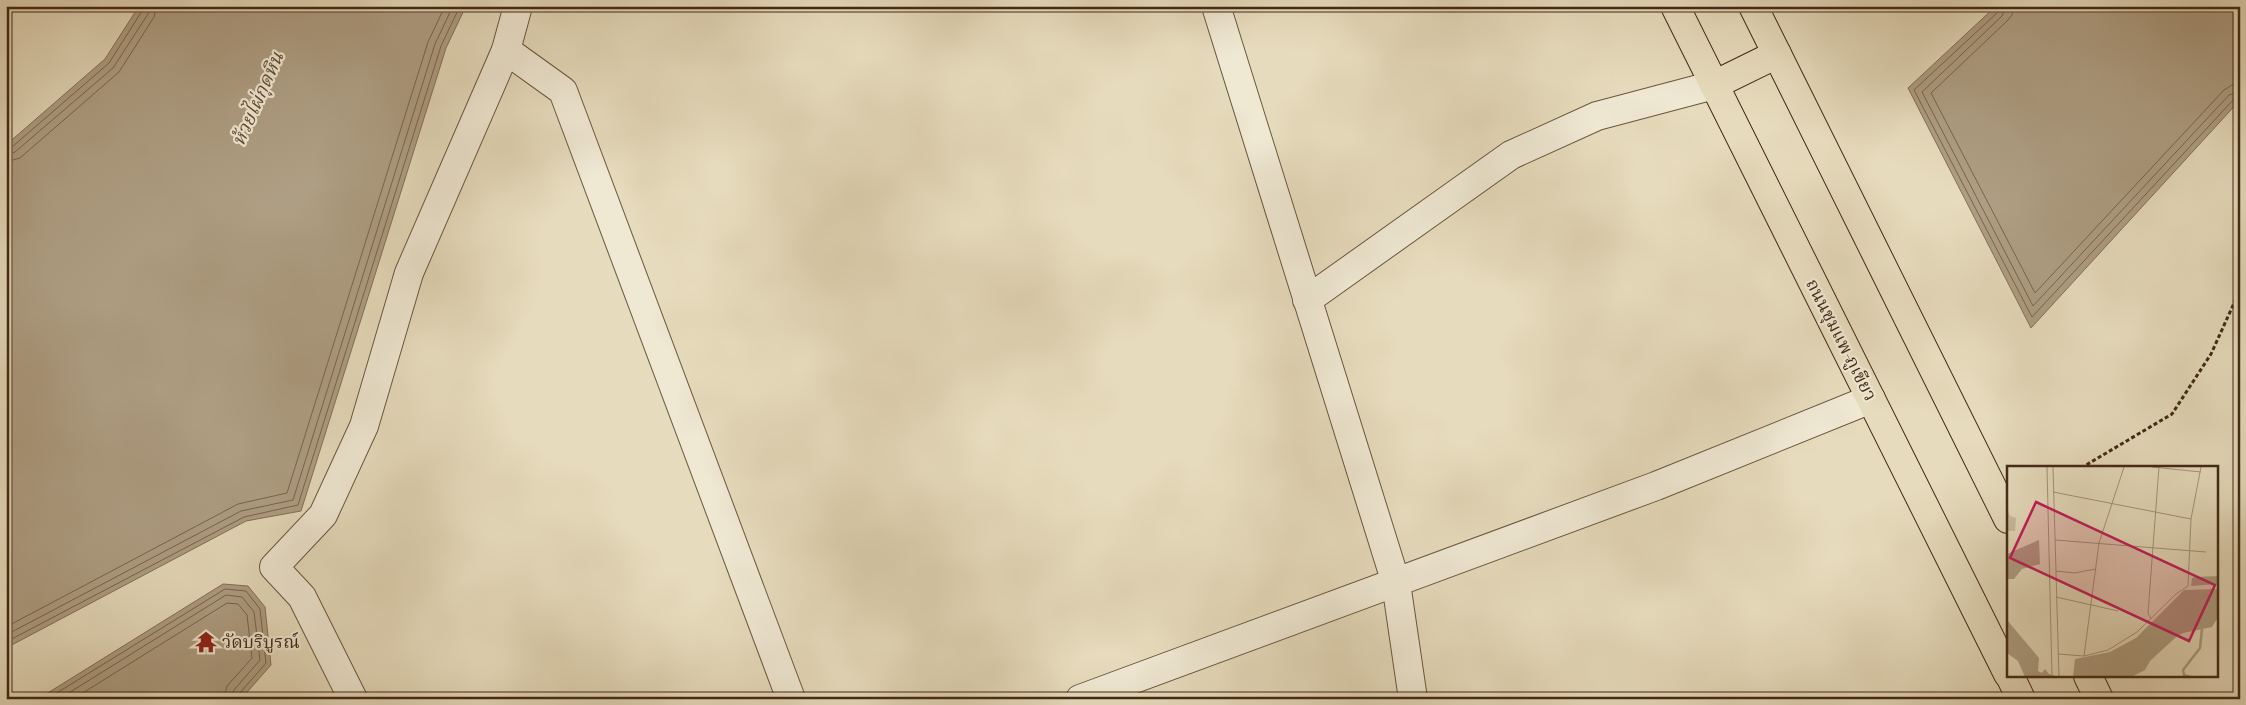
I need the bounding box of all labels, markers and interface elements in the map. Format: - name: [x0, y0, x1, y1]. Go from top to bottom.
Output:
- water label: ห้วยไผ่กุดหิน: [225, 47, 290, 150]
- street label: ถนนชุมแพ-ภูเขียว: [1800, 275, 1881, 405]
- inset map: [2007, 466, 2218, 678]
- temple icon: วัดบริบูรณ์: [193, 629, 219, 655]
- place label: วัดบริบูรณ์: [222, 631, 300, 653]

